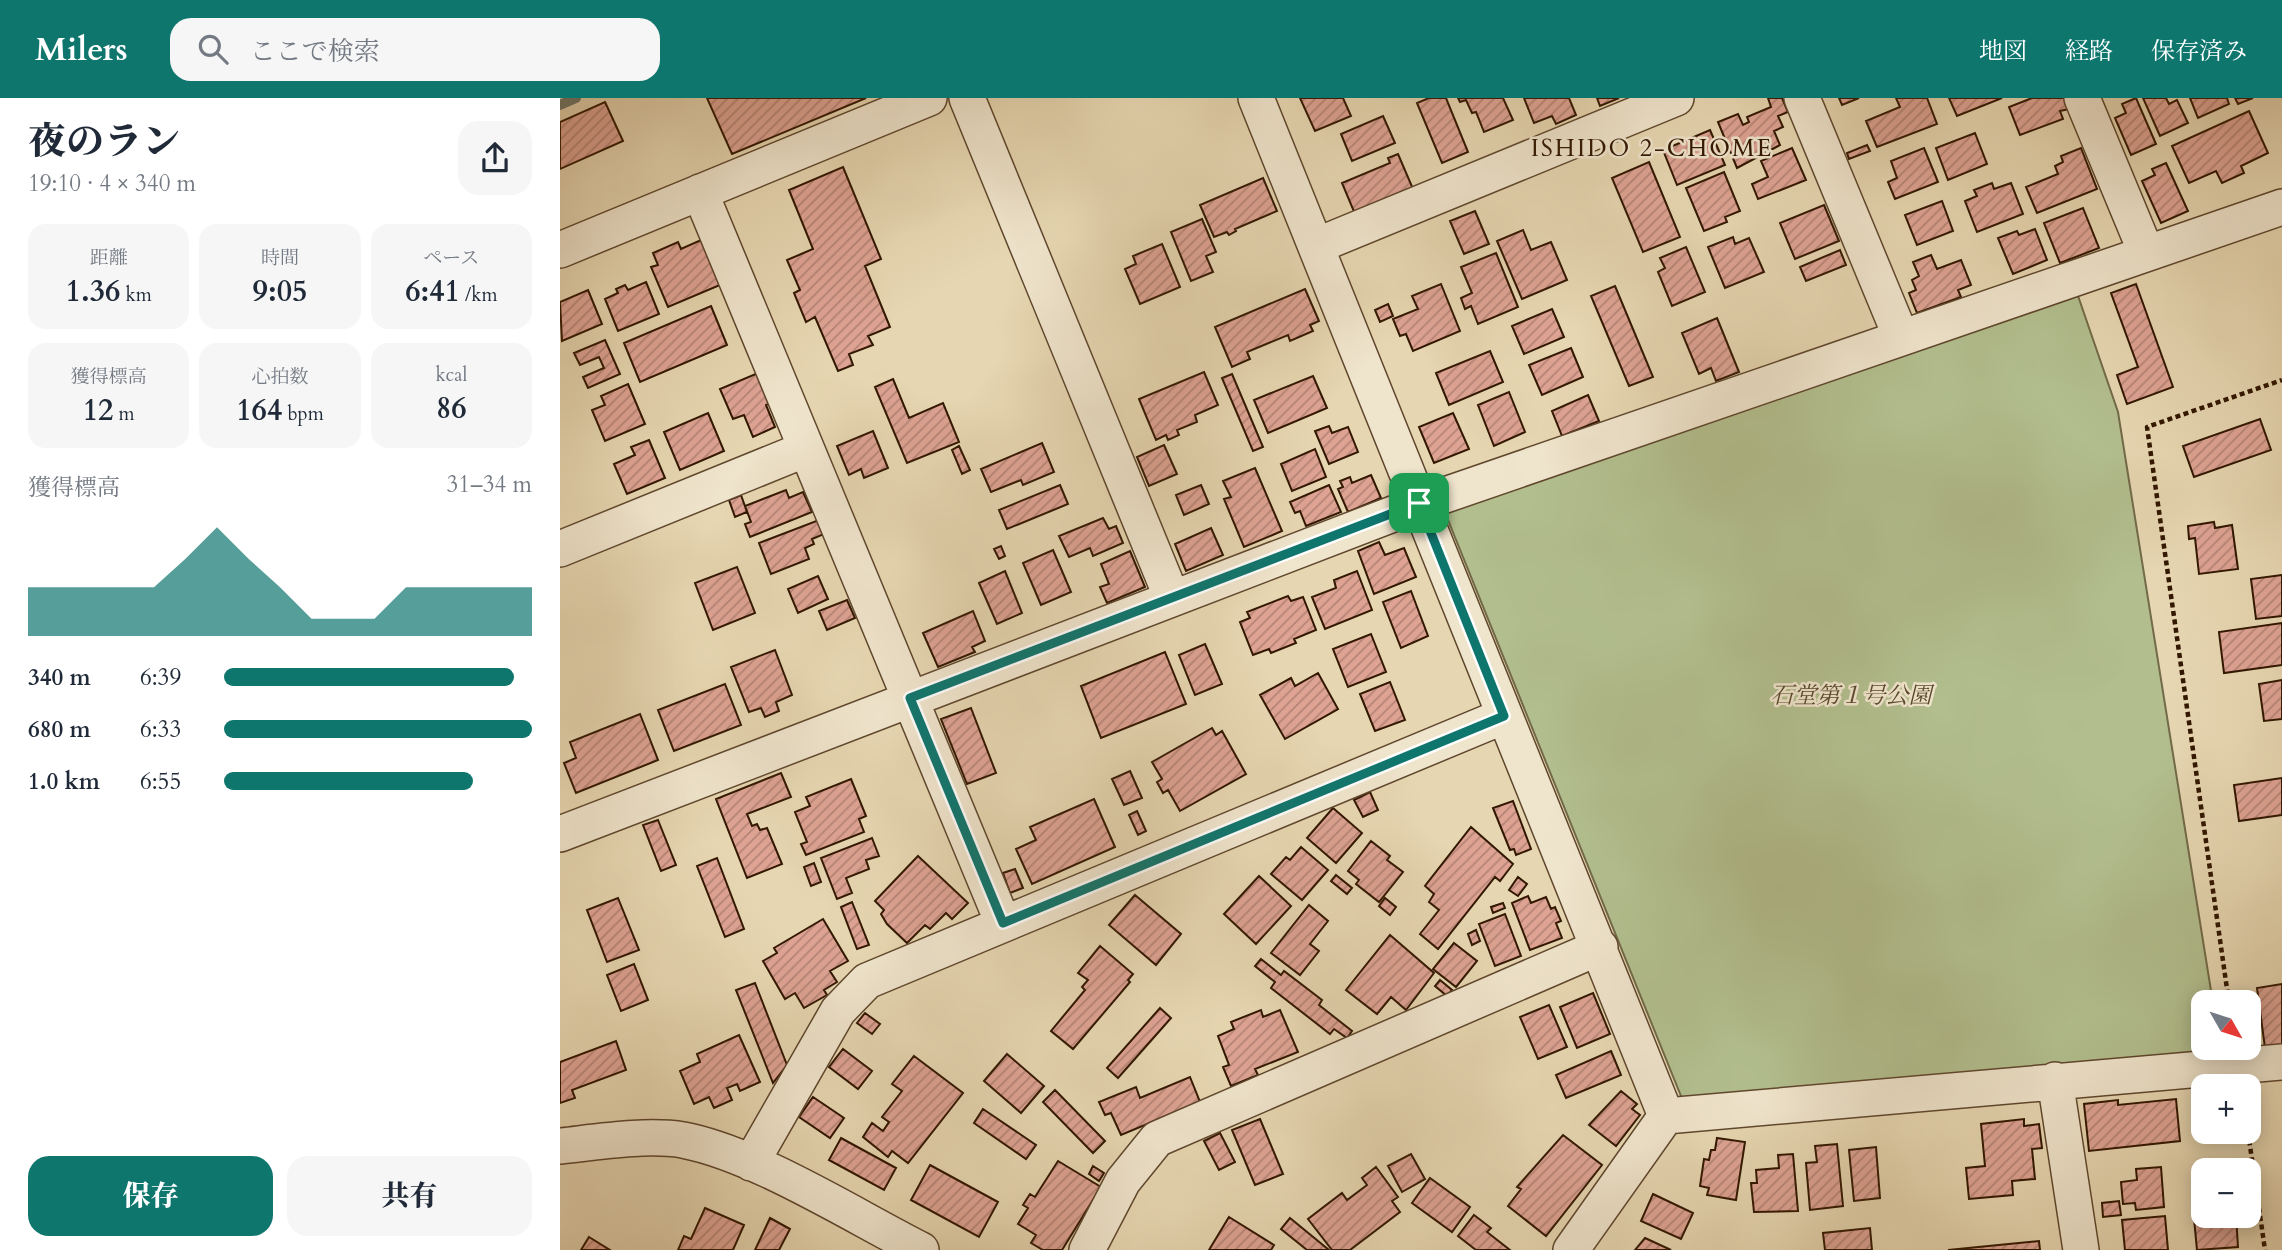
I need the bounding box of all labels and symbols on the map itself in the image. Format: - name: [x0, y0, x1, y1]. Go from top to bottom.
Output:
- district label: ISHIDO 2-CHOME: [1531, 132, 1773, 165]
- pin: [1389, 473, 1449, 533]
- park label: 石堂第１号公園: [1771, 680, 1936, 711]
- north arrow: [2191, 990, 2261, 1060]

